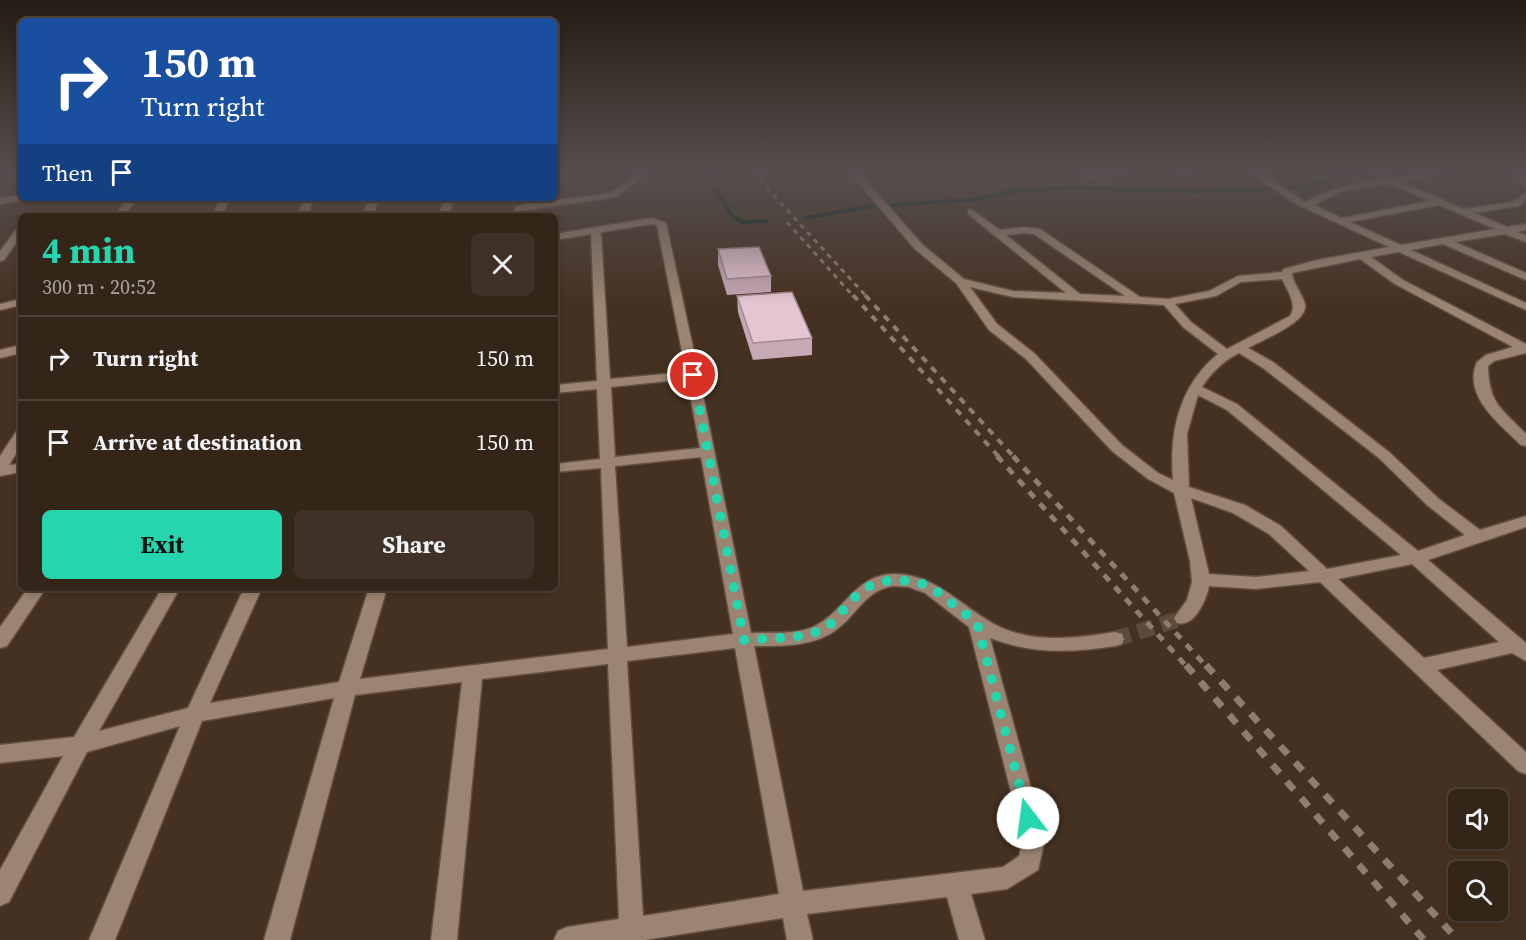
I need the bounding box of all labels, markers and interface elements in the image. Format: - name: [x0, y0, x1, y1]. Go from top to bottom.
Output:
- text: 150 m: [141, 33, 256, 91]
- icon: right: [42, 42, 120, 120]
- text: Turn right: [141, 88, 265, 125]
- icon: arrive: [105, 156, 138, 189]
- text: Then: [42, 158, 93, 188]
- text: 4 min: [42, 226, 135, 275]
- button: close: [471, 233, 534, 296]
- text: 300 m · 20:52: [42, 273, 156, 301]
- icon: right: [42, 342, 75, 375]
- text: Turn right: [93, 343, 198, 373]
- text: 150 m: [476, 343, 534, 373]
- pin: [667, 349, 718, 400]
- icon: arrive: [676, 358, 709, 391]
- icon: arrive: [42, 426, 75, 459]
- text: Arrive at destination: [93, 427, 302, 457]
- text: 150 m: [476, 427, 534, 457]
- button: Exit: [42, 510, 282, 579]
- button: Share: [294, 510, 534, 579]
- position arrow: [996, 786, 1060, 850]
- map controls: [1448, 789, 1508, 921]
- button: sound: [1448, 789, 1508, 849]
- button: search: [1448, 861, 1508, 921]

